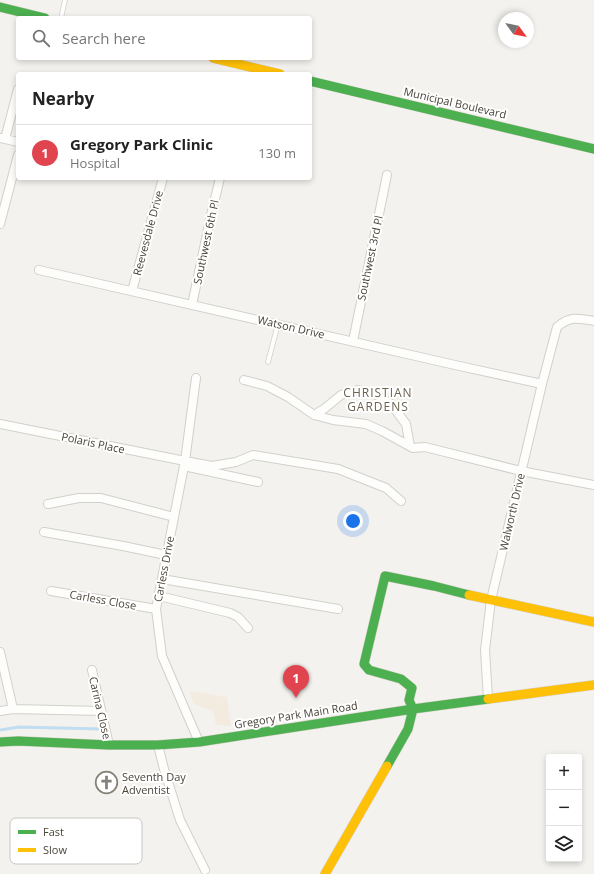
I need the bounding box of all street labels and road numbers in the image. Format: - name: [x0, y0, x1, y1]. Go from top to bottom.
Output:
- street label: Municipal Boulevard: [402, 83, 508, 122]
- street label: Reevesdale Drive: [129, 189, 166, 277]
- street label: Southwest 6th Pl: [189, 198, 222, 286]
- street label: Southwest 3rd Pl: [353, 214, 386, 302]
- street label: Watson Drive: [256, 311, 326, 342]
- street label: Polaris Place: [60, 428, 126, 457]
- street label: Walworth Drive: [495, 472, 528, 552]
- street label: Carless Drive: [150, 535, 177, 603]
- street label: Carless Close: [69, 586, 138, 613]
- street label: Carina Close: [86, 675, 115, 741]
- street label: Gregory Park Main Road: [233, 697, 359, 732]

